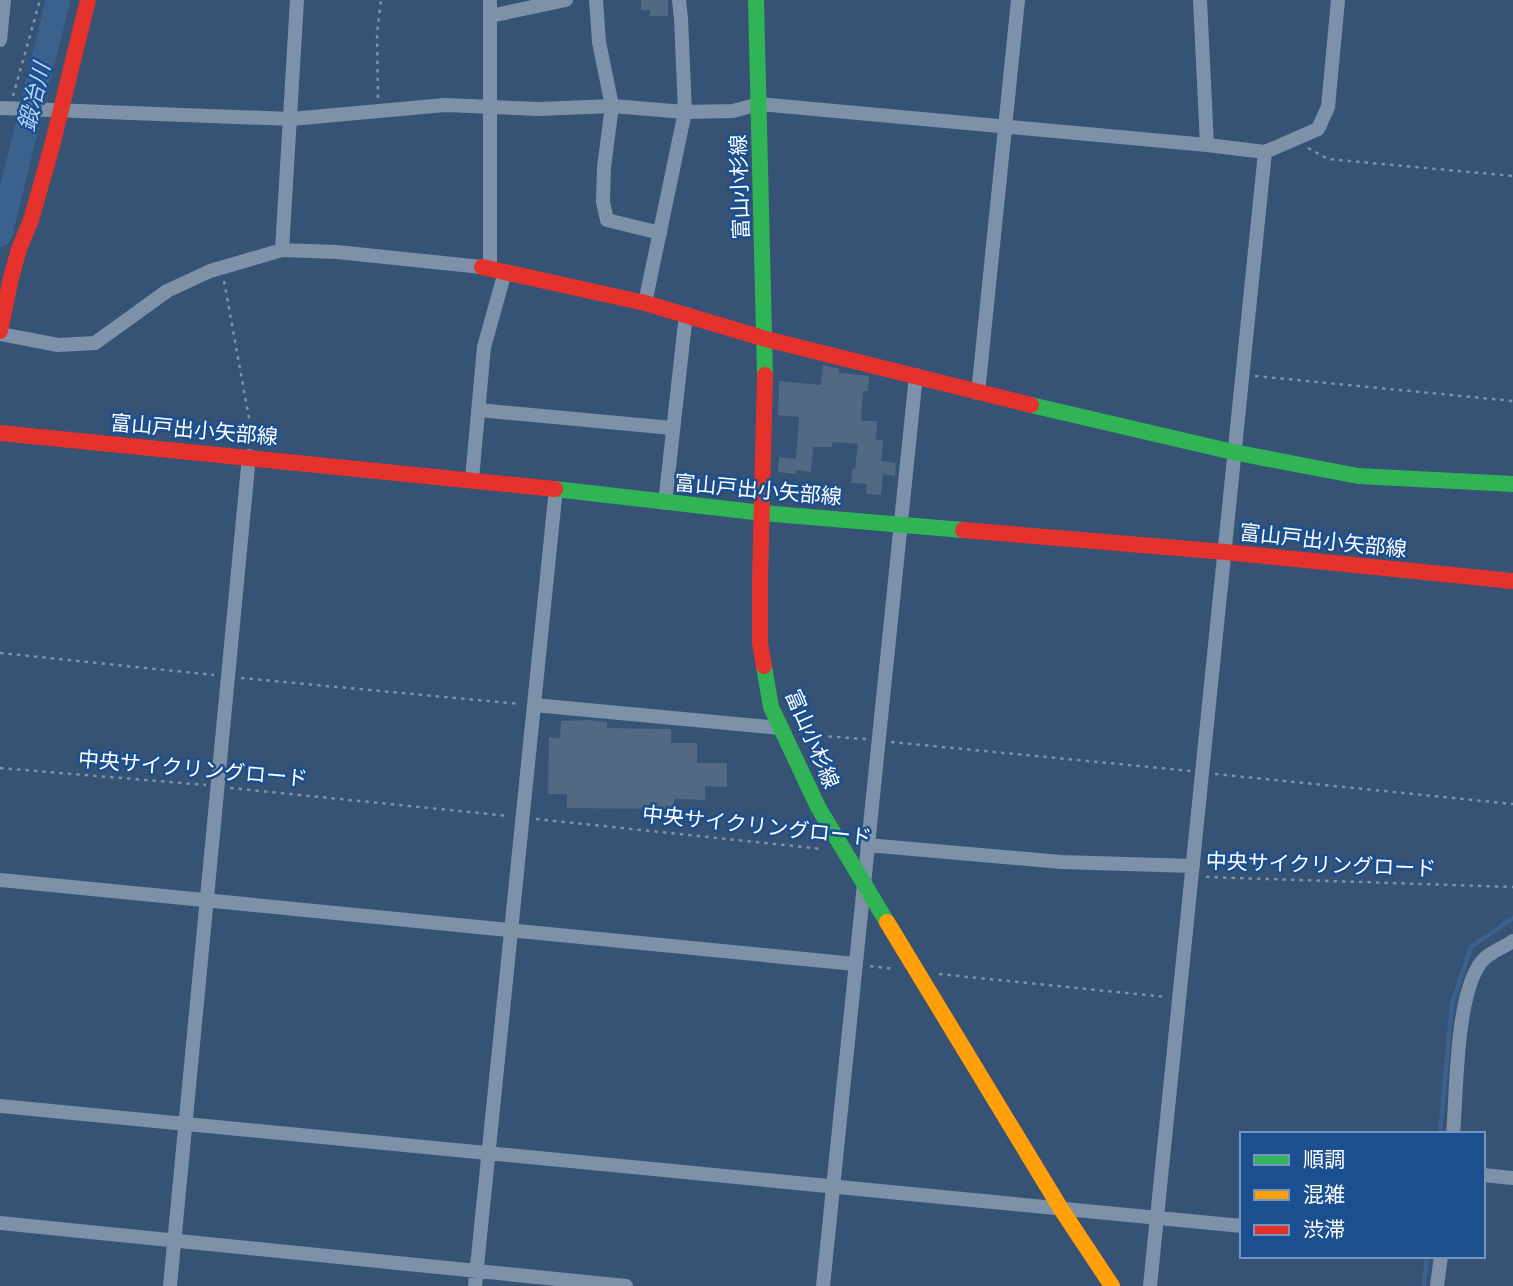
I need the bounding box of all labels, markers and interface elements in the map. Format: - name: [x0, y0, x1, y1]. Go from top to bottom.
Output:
- water label: 鍛冶川: [12, 57, 57, 134]
- street label: 富山小杉線: [725, 134, 754, 240]
- street label: 富山戸出小矢部線: [109, 410, 279, 449]
- street label: 富山戸出小矢部線: [673, 470, 843, 509]
- street label: 富山戸出小矢部線: [1238, 519, 1408, 562]
- street label: 富山小杉線: [780, 686, 844, 792]
- street label: 中央サイクリングロード: [77, 746, 309, 791]
- street label: 中央サイクリングロード: [641, 801, 873, 850]
- street label: 中央サイクリングロード: [1205, 848, 1437, 881]
- legend: [1240, 1132, 1485, 1258]
- text: 順調: [1303, 1147, 1345, 1172]
- text: 混雑: [1303, 1182, 1345, 1207]
- text: 渋滞: [1303, 1217, 1345, 1242]

